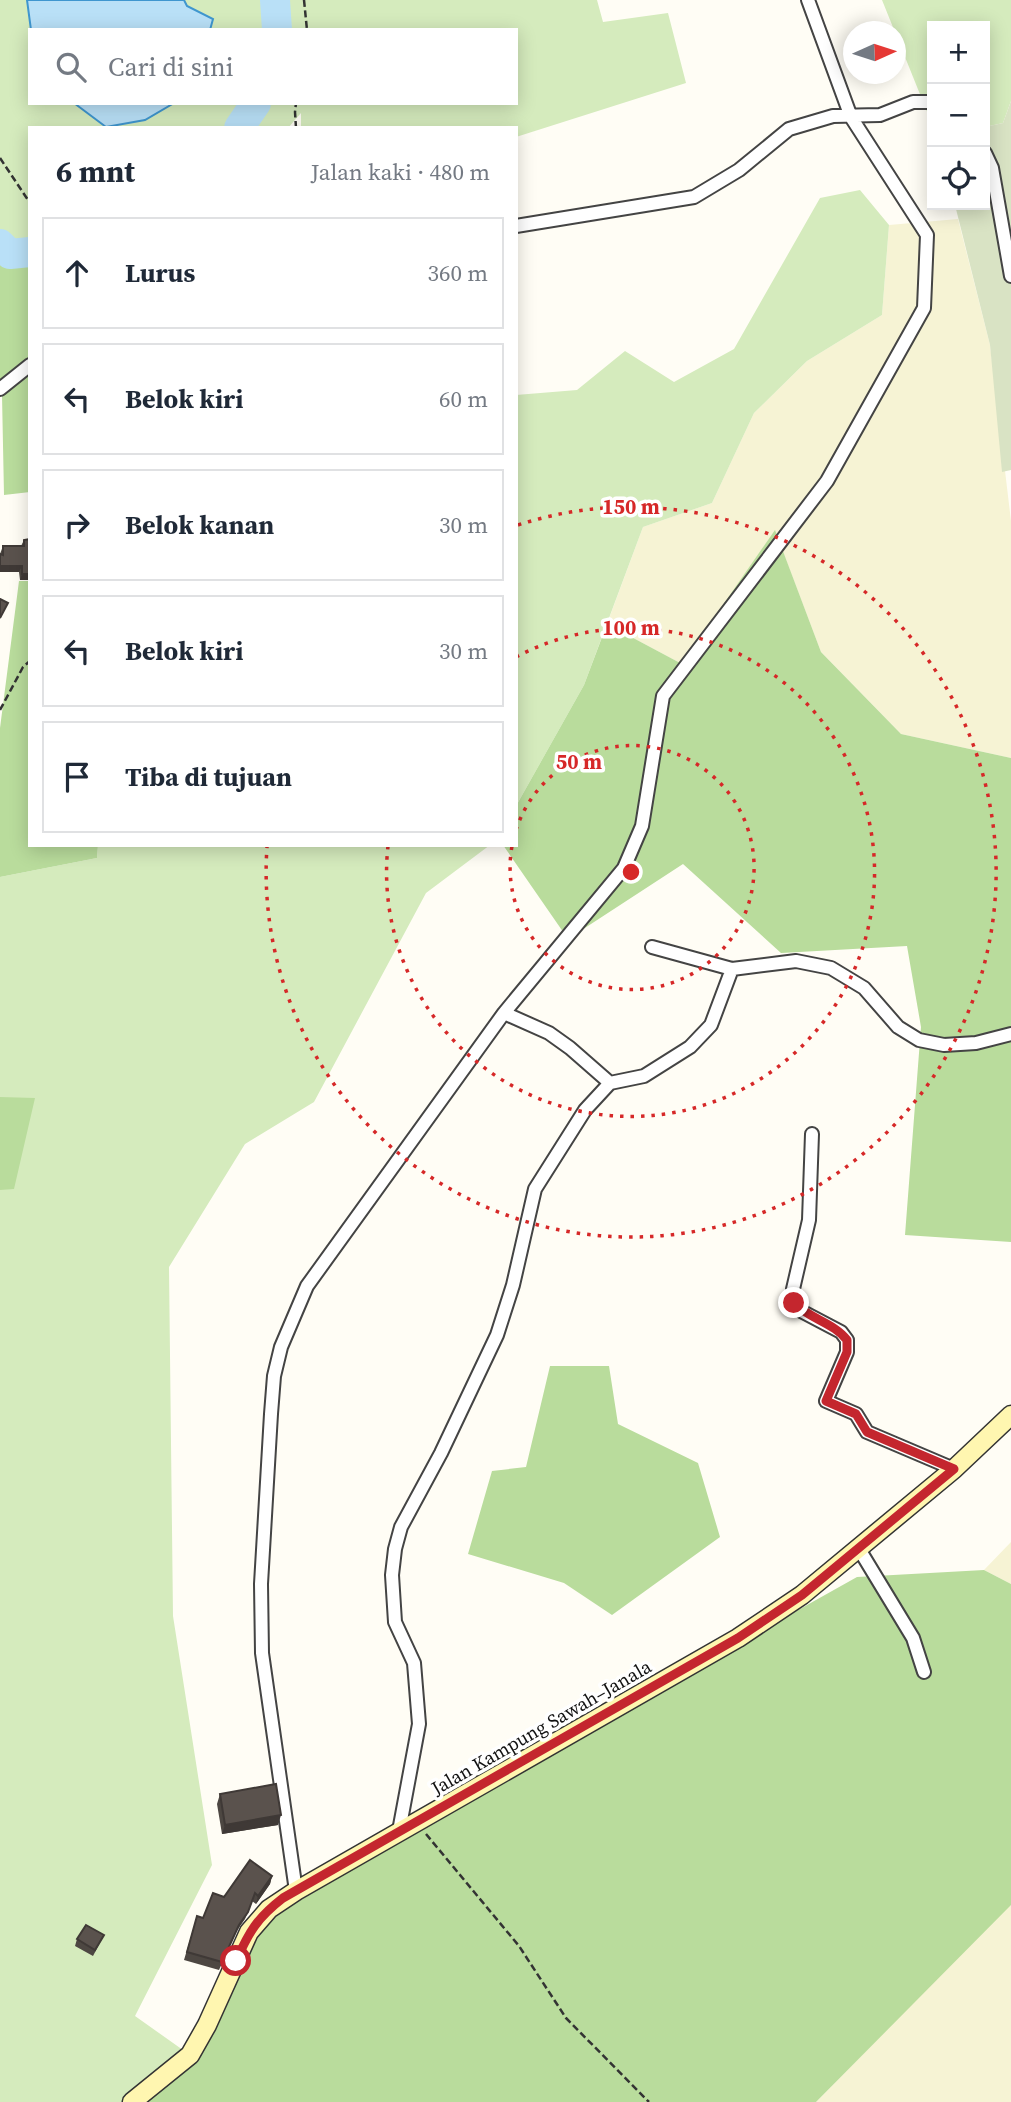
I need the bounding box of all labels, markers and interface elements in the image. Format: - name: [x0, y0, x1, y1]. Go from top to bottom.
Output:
- north arrow: [843, 21, 906, 84]
- map controls: [927, 21, 990, 210]
- button: +: [927, 21, 990, 84]
- search box: [28, 28, 518, 105]
- icon: search: [52, 48, 90, 86]
- text: Cari di sini: [108, 49, 233, 85]
- button: −: [927, 84, 990, 147]
- button: locate: [927, 147, 990, 210]
- text: 6 mnt: [56, 151, 135, 192]
- text: Jalan kaki · 480 m: [311, 156, 490, 188]
- icon: ahead: [58, 254, 96, 292]
- text: Lurus: [125, 255, 195, 291]
- text: 360 m: [427, 257, 488, 289]
- icon: left: [58, 380, 96, 418]
- text: Belok kiri: [125, 381, 243, 417]
- text: 60 m: [439, 383, 488, 415]
- text: 150 m: [602, 492, 660, 521]
- icon: right: [58, 506, 96, 544]
- text: Belok kanan: [125, 507, 274, 543]
- text: 30 m: [439, 509, 488, 541]
- text: 100 m: [602, 613, 660, 642]
- icon: left: [58, 632, 96, 670]
- text: Belok kiri: [125, 633, 243, 669]
- text: 30 m: [439, 635, 488, 667]
- text: 50 m: [556, 747, 602, 776]
- icon: arrive: [58, 758, 96, 796]
- text: Tiba di tujuan: [125, 759, 292, 795]
- centre of rings: [619, 860, 643, 884]
- route end: [778, 1287, 809, 1318]
- street label: Jalan Kampung Sawah–Janala: [425, 1653, 656, 1801]
- route start: [220, 1945, 251, 1976]

